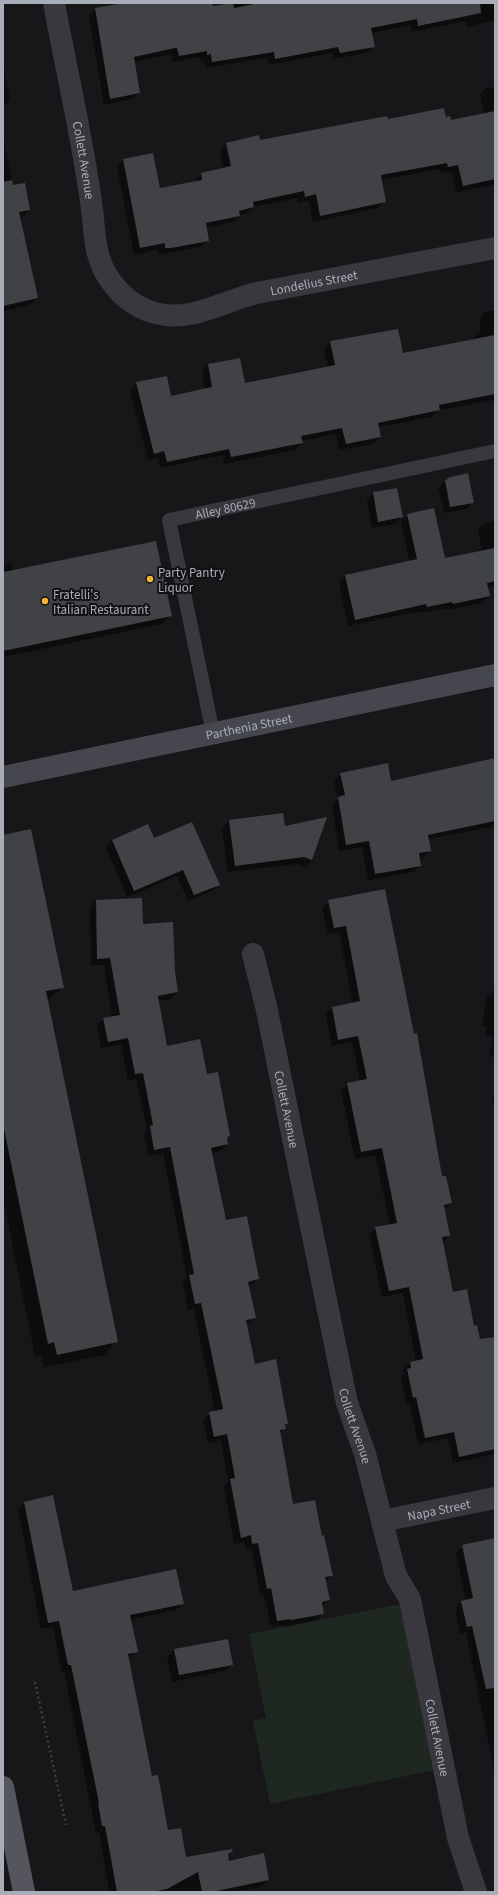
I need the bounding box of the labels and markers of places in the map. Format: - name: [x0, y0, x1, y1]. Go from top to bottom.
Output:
- place label: Party Pantry Liquor: [158, 564, 225, 597]
- marker: Party Pantry Liquor: [145, 574, 155, 584]
- place label: Fratelli's Italian Restaurant: [53, 586, 149, 619]
- marker: Fratelli's Italian Restaurant: [40, 596, 50, 606]

